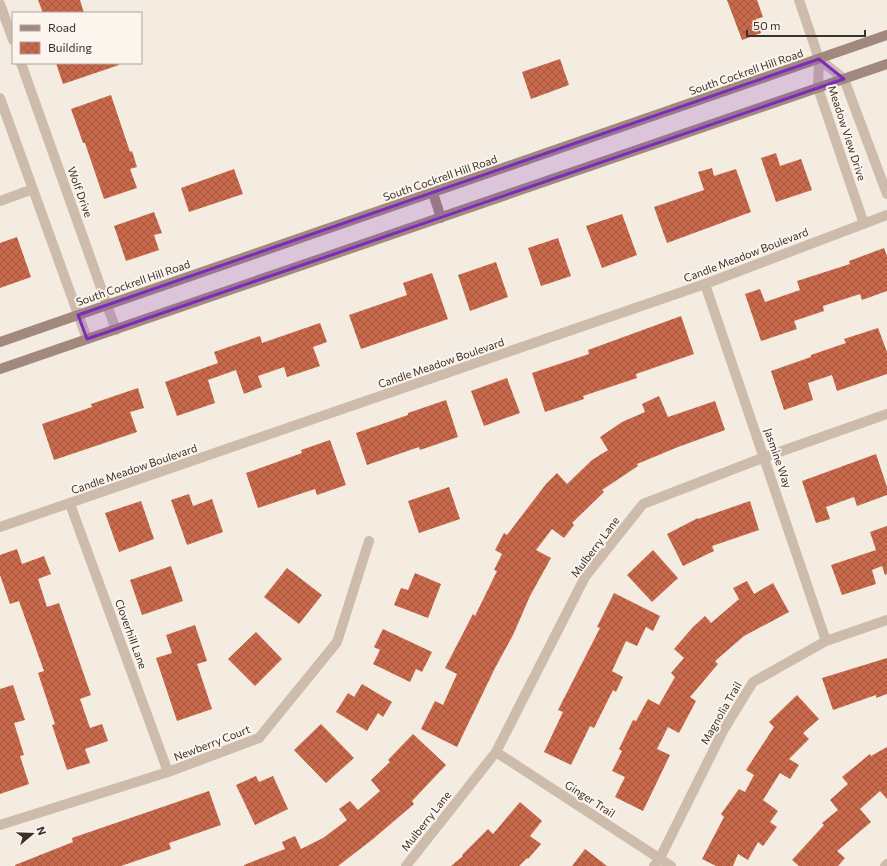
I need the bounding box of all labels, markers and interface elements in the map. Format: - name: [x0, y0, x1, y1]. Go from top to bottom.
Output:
- legend: [12, 12, 142, 64]
- scale bar: [747, 12, 865, 38]
- text: 50 m: [753, 18, 781, 32]
- text: Road: [48, 20, 76, 34]
- text: Building: [48, 40, 92, 54]
- street label: South Cockrell Hill Road: [687, 46, 805, 97]
- street label: Meadow View Drive: [826, 84, 869, 182]
- street label: South Cockrell Hill Road: [381, 152, 499, 203]
- street label: Wolf Drive: [65, 165, 96, 219]
- street label: Candle Meadow Boulevard: [682, 225, 810, 284]
- street label: South Cockrell Hill Road: [74, 257, 192, 308]
- street label: Candle Meadow Boulevard: [376, 335, 506, 390]
- street label: Jasmine Way: [761, 426, 795, 490]
- street label: Candle Meadow Boulevard: [69, 441, 199, 496]
- street label: Mulberry Lane: [568, 514, 622, 580]
- street label: Cloverhill Lane: [113, 597, 150, 671]
- street label: Magnolia Trail: [697, 679, 744, 746]
- street label: Newberry Court: [172, 722, 252, 763]
- street label: Ginger Trail: [563, 778, 618, 820]
- street label: Mulberry Lane: [398, 788, 453, 853]
- north arrow: [12, 814, 52, 854]
- text: N: [34, 825, 49, 837]

